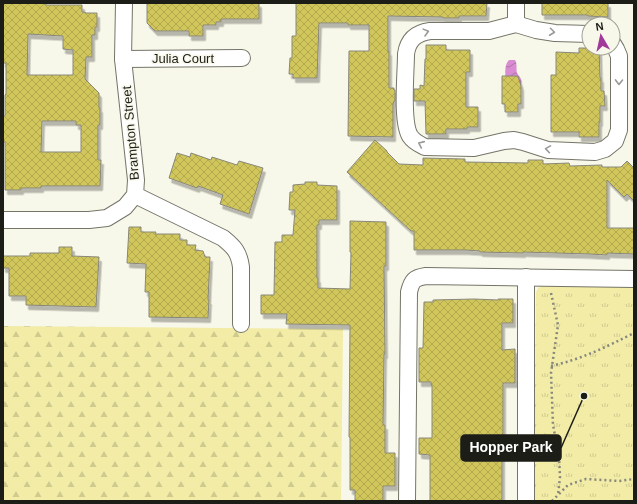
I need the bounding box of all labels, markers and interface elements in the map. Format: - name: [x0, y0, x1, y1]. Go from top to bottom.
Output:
- north arrow: [581, 16, 621, 56]
- text: N: [595, 20, 604, 33]
- one-way arrow: [549, 27, 555, 36]
- one-way arrow: [422, 28, 429, 37]
- street label: Julia Court: [152, 51, 214, 66]
- one-way arrow: [615, 79, 623, 85]
- street label: Brampton Street: [119, 85, 142, 181]
- one-way arrow: [418, 141, 425, 149]
- one-way arrow: [545, 145, 552, 154]
- callout: Hopper Park: [461, 435, 561, 461]
- text: Hopper Park: [469, 439, 553, 455]

